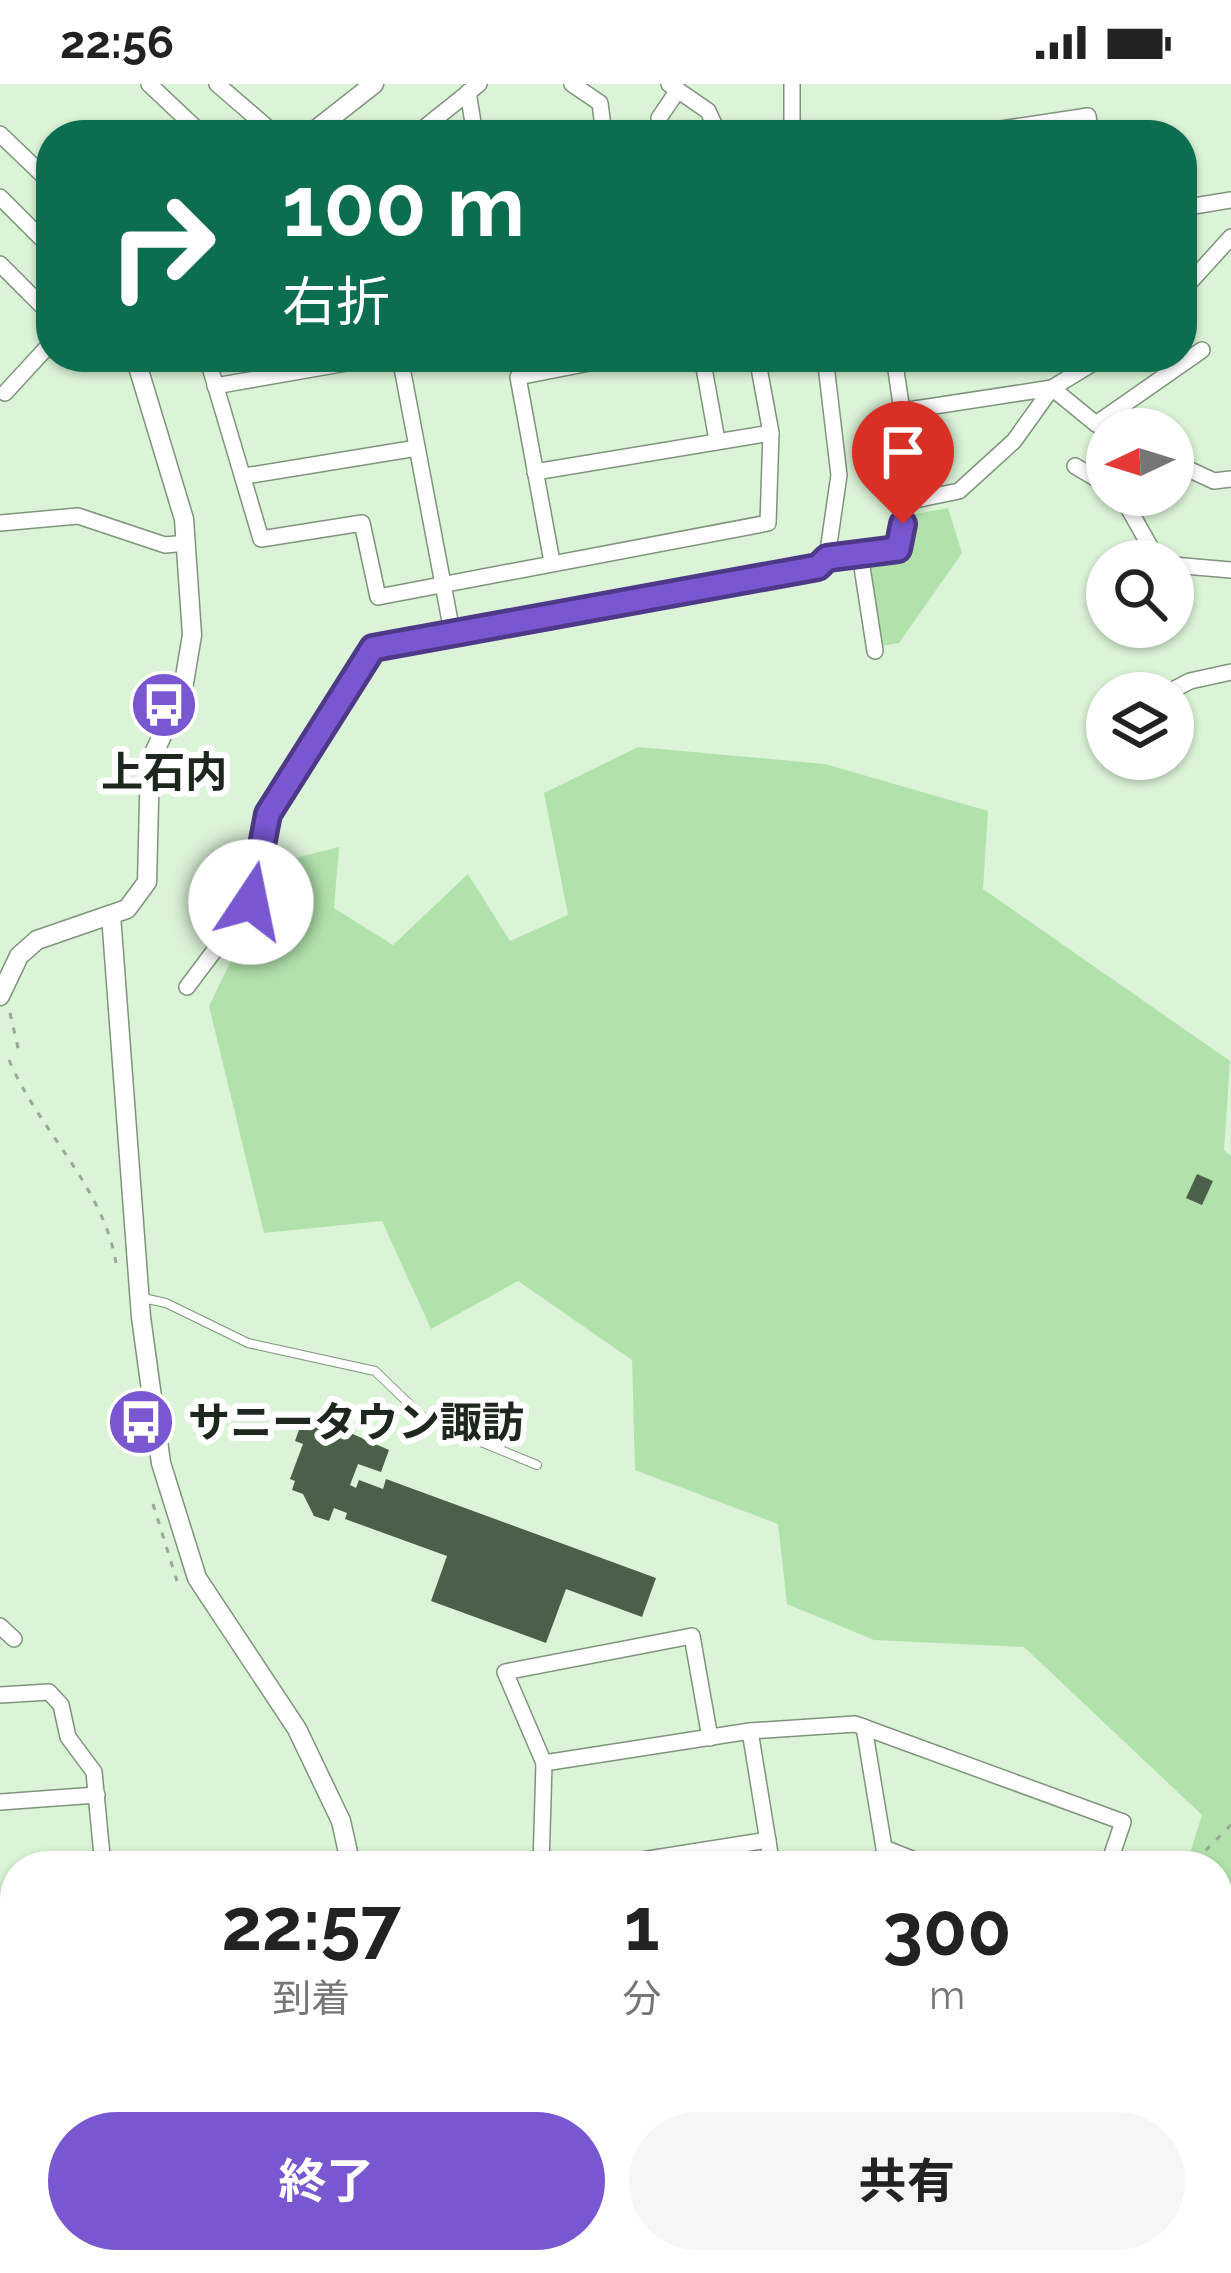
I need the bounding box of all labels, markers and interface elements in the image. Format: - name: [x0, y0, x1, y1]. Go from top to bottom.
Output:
- text: 22:56: [60, 16, 174, 69]
- text: 100 m: [282, 157, 525, 256]
- icon: right: [84, 168, 240, 324]
- text: 右折: [282, 270, 390, 334]
- pin: [852, 401, 954, 524]
- north arrow: [1086, 408, 1194, 516]
- map controls: [1086, 408, 1194, 780]
- icon: arrive: [870, 419, 936, 485]
- button: search: [1086, 540, 1194, 648]
- bus stop icon: 上石内: [129, 670, 199, 740]
- button: layers: [1086, 672, 1194, 780]
- place label: 上石内: [101, 748, 227, 797]
- position arrow: [188, 839, 314, 965]
- bus stop icon: サニータウン諏訪: [106, 1387, 176, 1457]
- place label: サニータウン諏訪: [188, 1398, 524, 1447]
- text: 22:57: [222, 1882, 401, 1967]
- text: 1: [624, 1882, 660, 1967]
- text: 300: [883, 1887, 1011, 1972]
- text: m: [929, 1972, 965, 2018]
- text: 到着: [272, 1975, 350, 2021]
- text: 分: [622, 1975, 661, 2021]
- button: 終了: [48, 2112, 605, 2250]
- button: 共有: [629, 2112, 1185, 2250]

